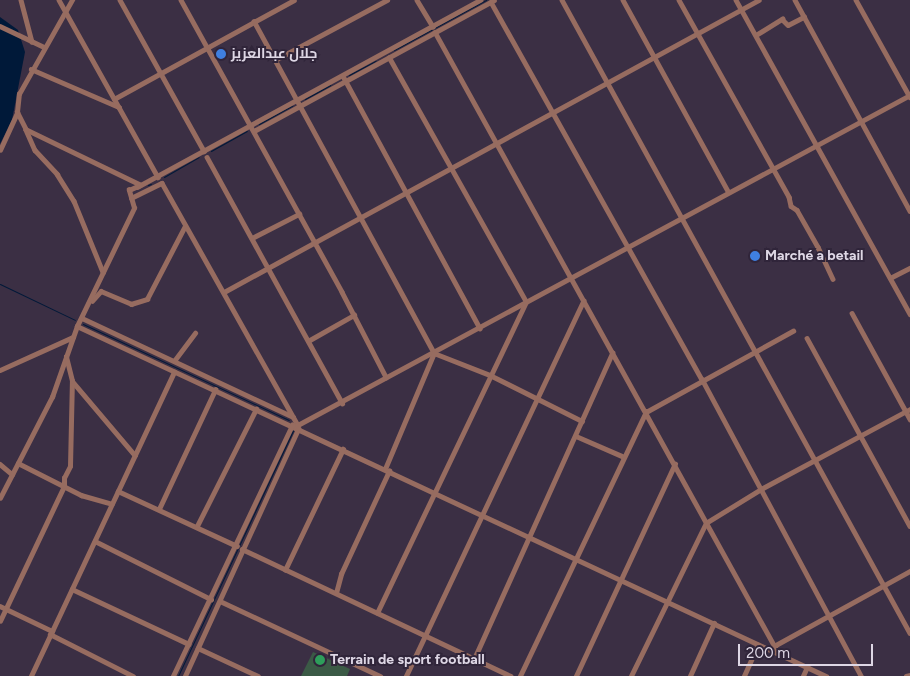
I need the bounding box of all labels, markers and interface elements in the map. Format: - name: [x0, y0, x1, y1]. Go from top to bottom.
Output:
- place label: جلال عبدالعزيز: [231, 46, 317, 62]
- marker: جلال عبدالعزيز: [215, 48, 227, 60]
- place label: Marché a betail: [765, 248, 863, 264]
- marker: Marché a betail: [749, 250, 761, 262]
- scale bar: [740, 634, 875, 666]
- text: 200 m: [746, 644, 790, 662]
- place label: Terrain de sport football: [330, 652, 485, 668]
- marker: Terrain de sport football: [314, 654, 326, 666]

